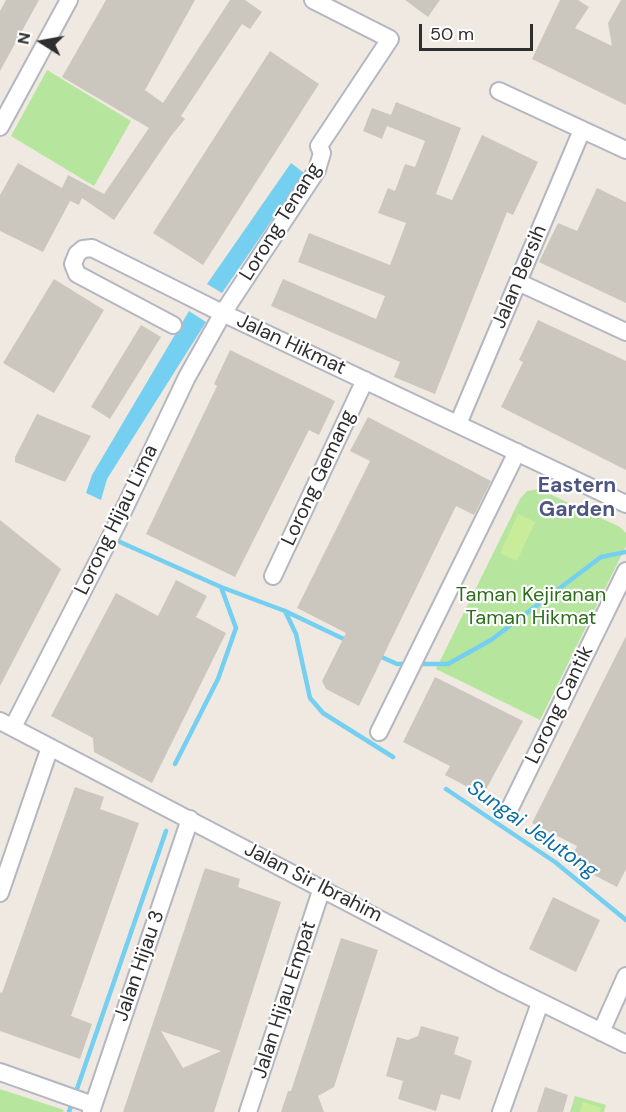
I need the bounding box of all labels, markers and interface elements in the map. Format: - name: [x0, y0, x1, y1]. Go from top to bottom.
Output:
- north arrow: [12, 12, 72, 72]
- scale bar: [422, 12, 536, 50]
- text: 50 m: [430, 22, 474, 46]
- text: N: [12, 31, 35, 46]
- street label: Lorong Tenang: [235, 159, 327, 285]
- street label: Jalan Bersih: [487, 222, 553, 332]
- street label: Jalan Hikmat: [233, 309, 349, 381]
- street label: Lorong Gemang: [277, 406, 361, 550]
- street label: Lorong Hijau Lima: [70, 441, 164, 599]
- district label: Eastern Garden: [538, 473, 616, 523]
- park label: Taman Kejiranan Taman Hikmat: [456, 584, 606, 631]
- street label: Lorong Cantik: [521, 642, 599, 768]
- water label: Sungai Jelutong: [462, 776, 602, 884]
- street label: Jalan Sir Ibrahim: [240, 838, 386, 928]
- street label: Jalan Hijau 3: [110, 907, 170, 1025]
- street label: Jalan Hijau Empat: [248, 918, 322, 1082]

